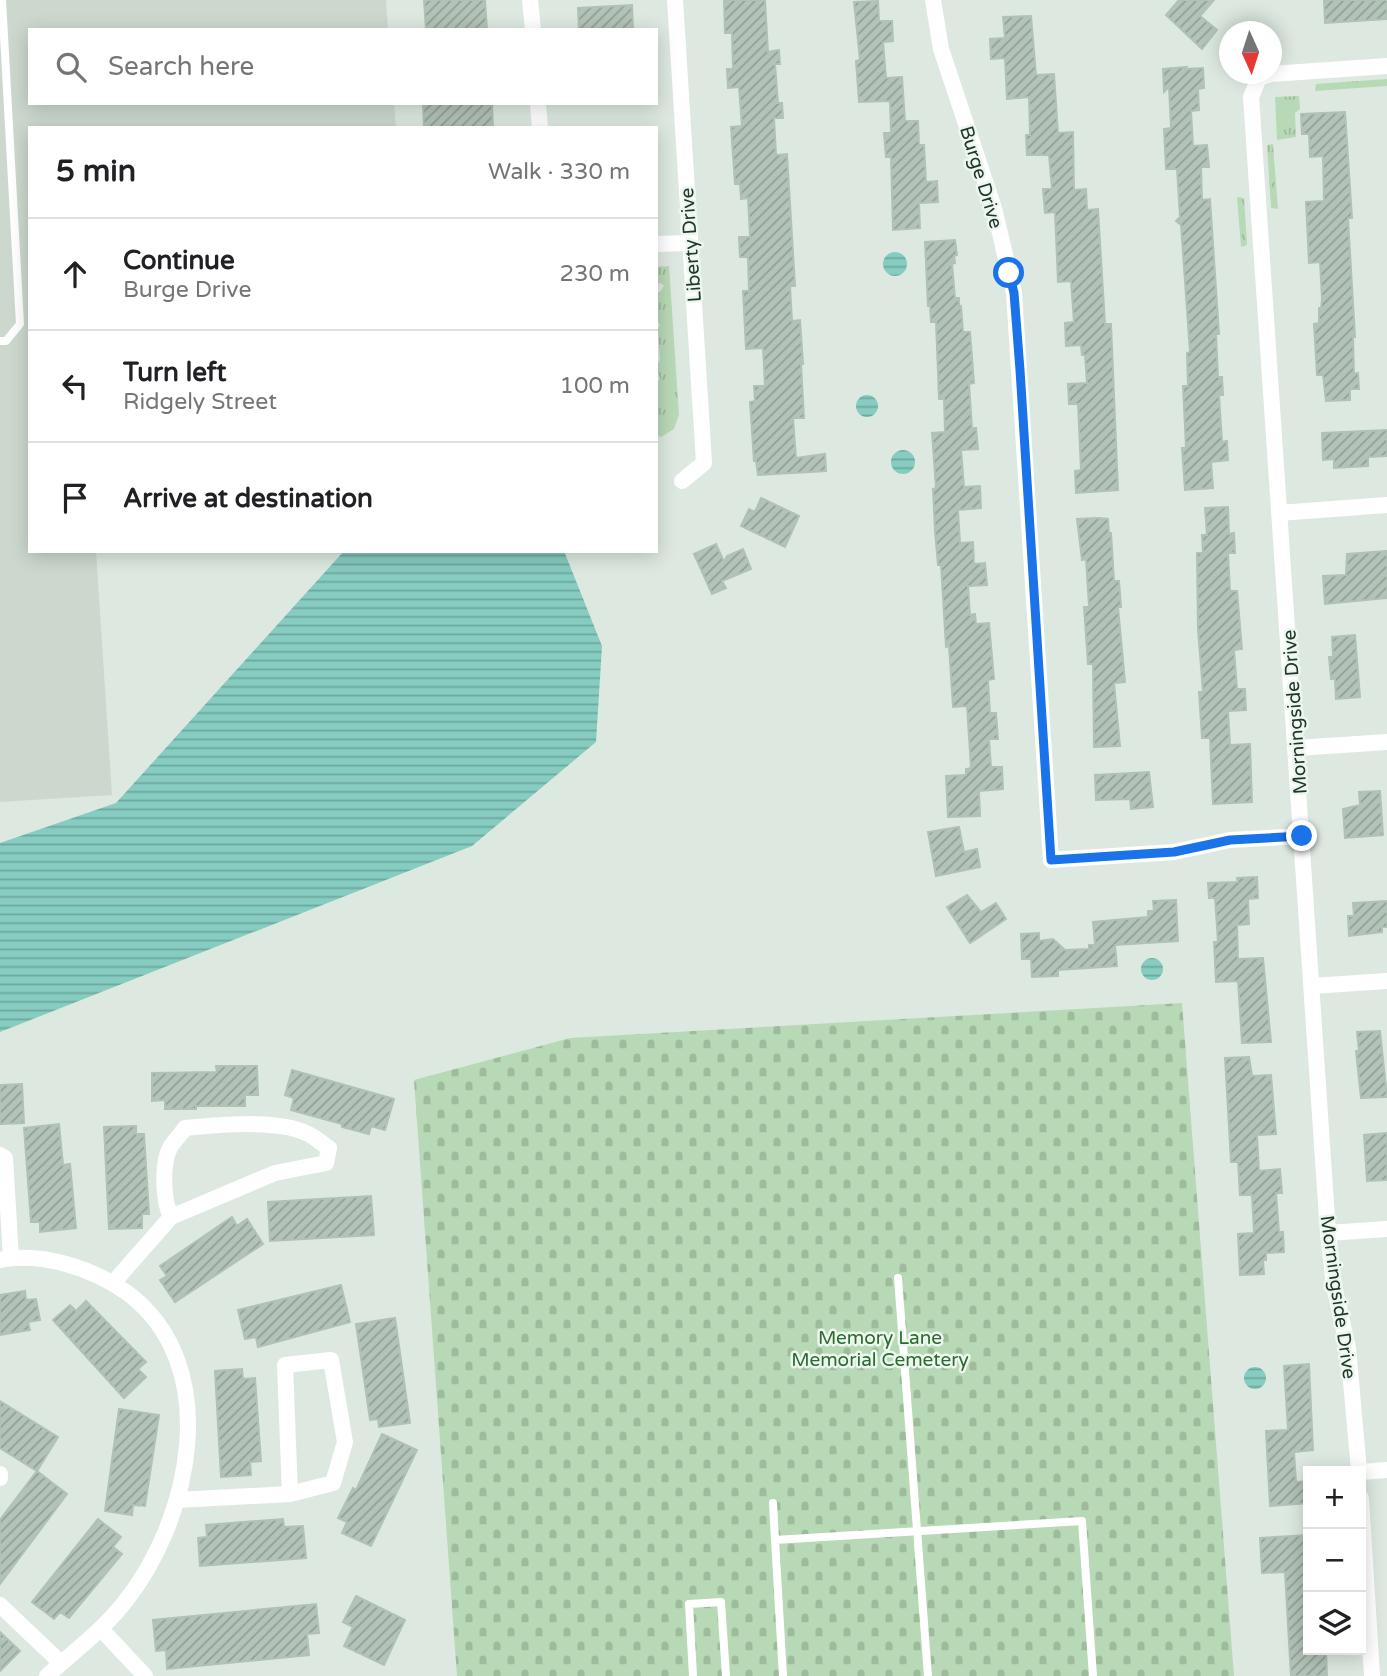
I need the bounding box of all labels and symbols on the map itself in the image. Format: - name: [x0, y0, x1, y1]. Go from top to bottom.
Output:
- north arrow: [1219, 21, 1282, 84]
- street label: Burge Drive: [955, 123, 1007, 231]
- street label: Liberty Drive: [676, 187, 706, 303]
- route start: [993, 257, 1024, 288]
- street label: Morningside Drive: [1278, 629, 1312, 795]
- route end: [1286, 820, 1317, 851]
- street label: Morningside Drive: [1316, 1214, 1360, 1380]
- park label: Memory Lane Memorial Cemetery: [791, 1327, 969, 1371]

